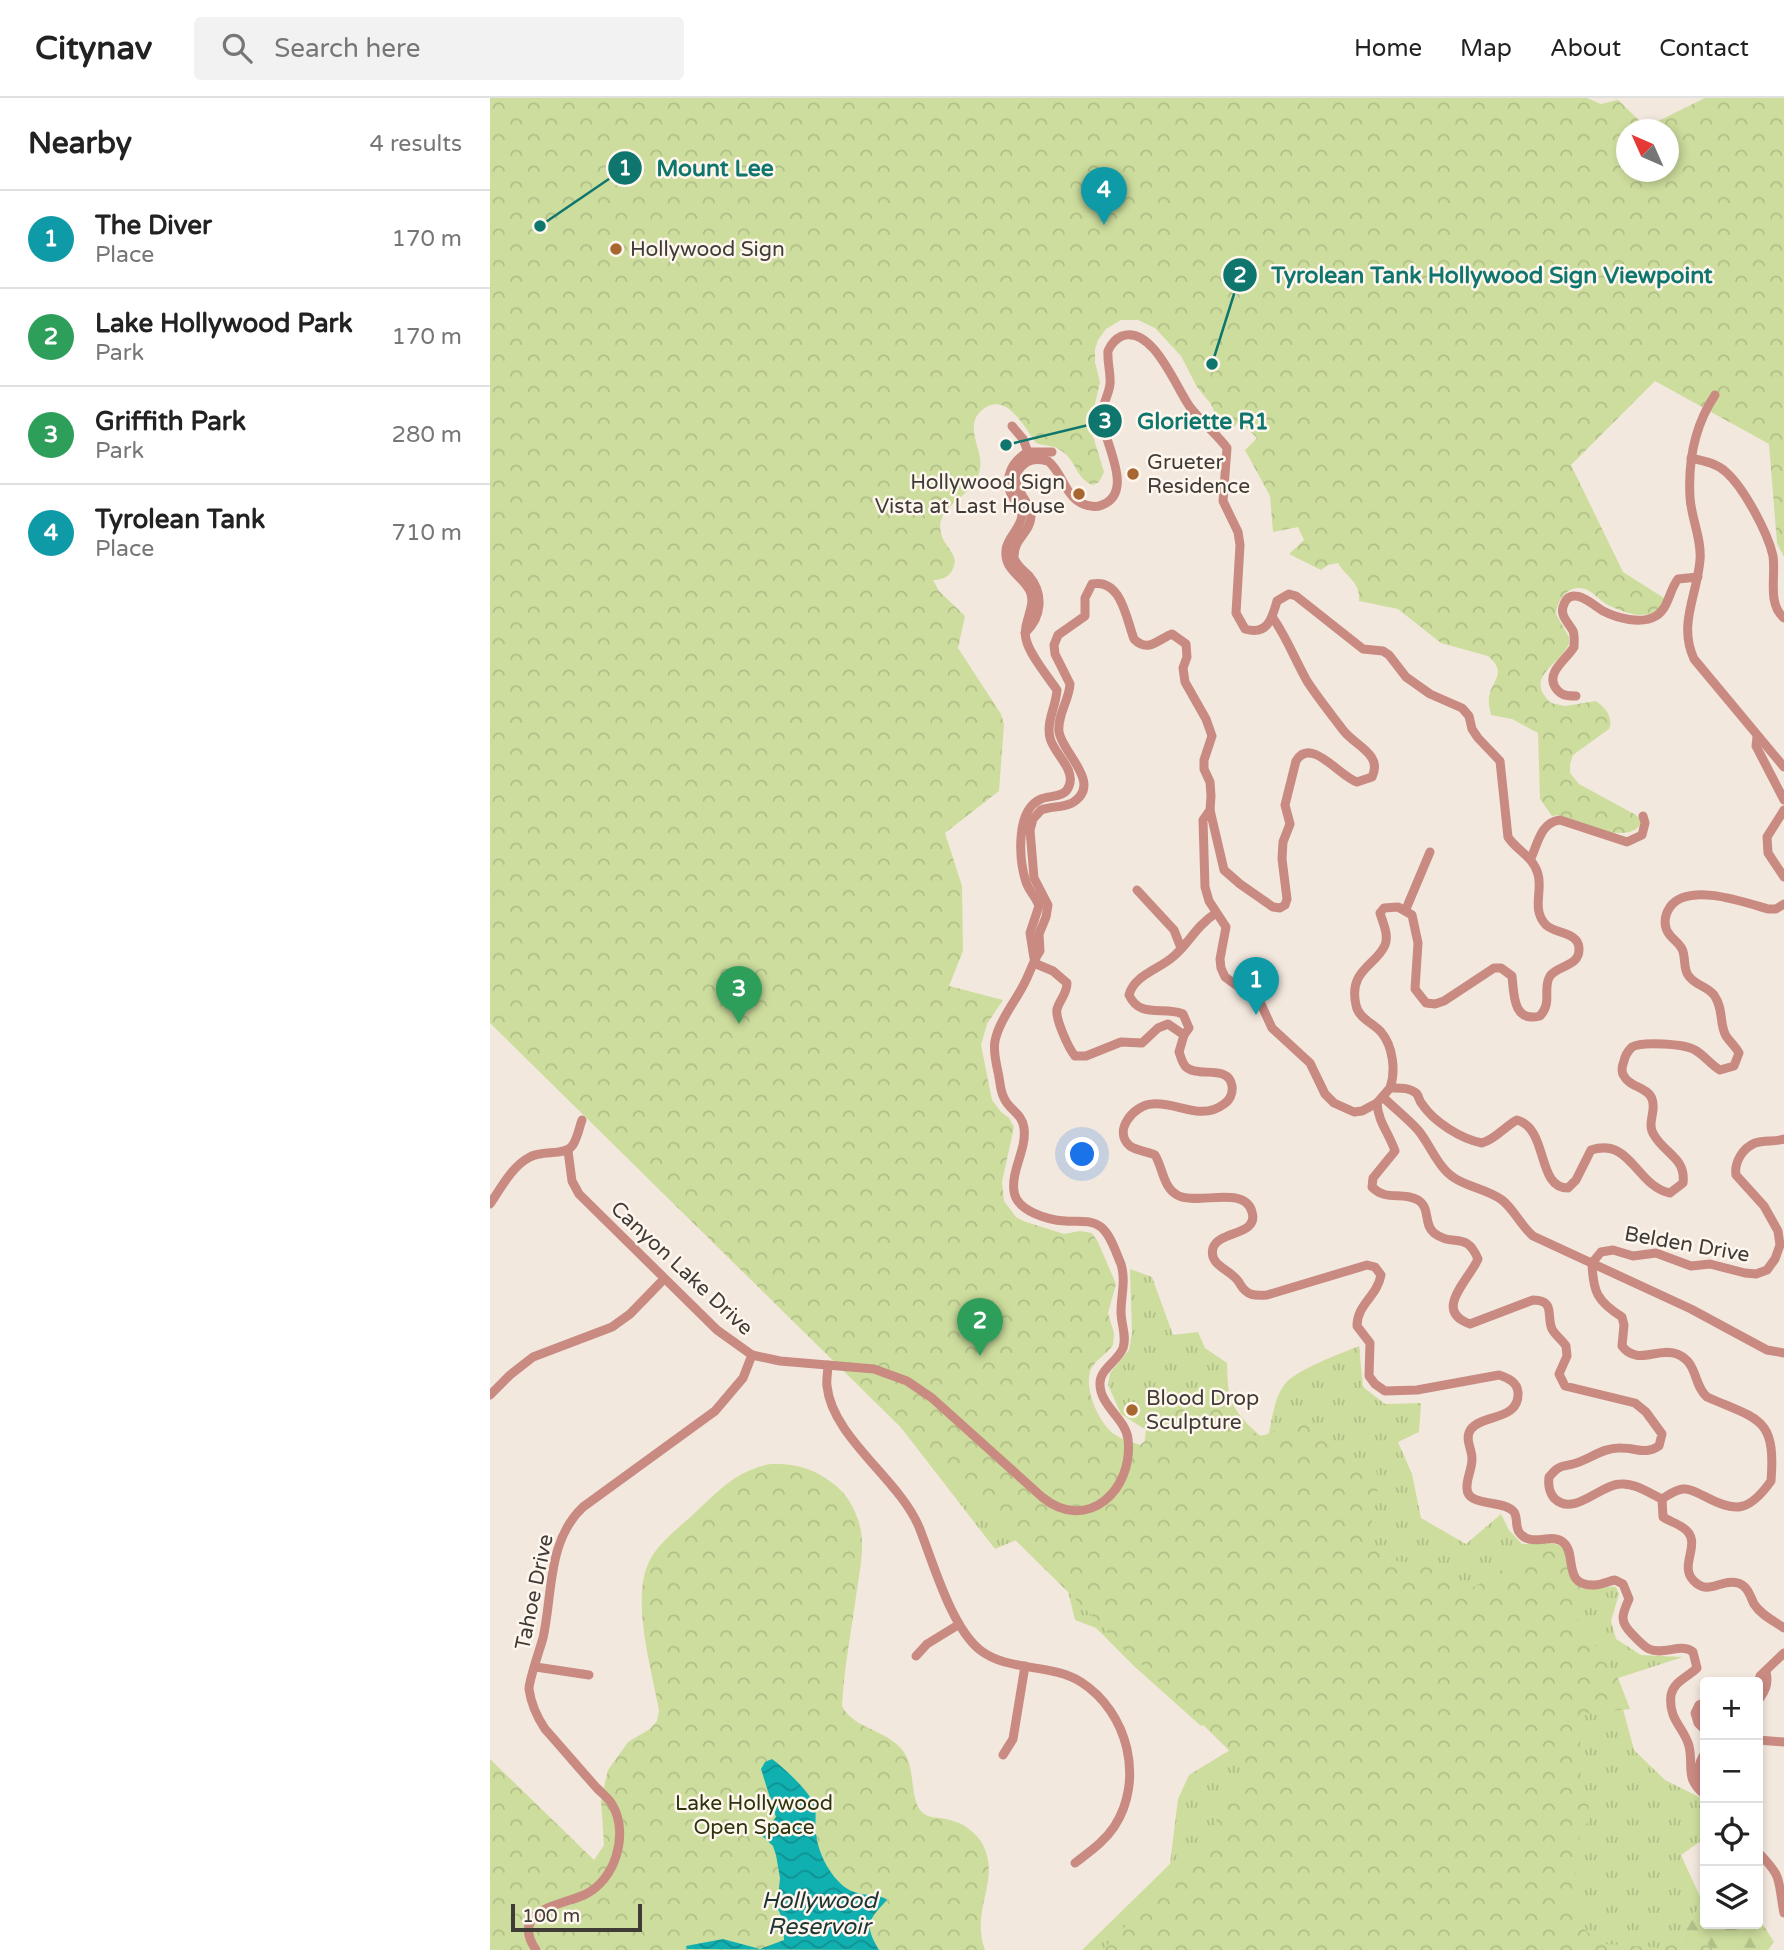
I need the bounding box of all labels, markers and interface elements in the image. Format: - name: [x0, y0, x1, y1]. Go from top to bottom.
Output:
- search box: [194, 17, 684, 80]
- text: Citynav: [35, 29, 152, 68]
- icon: search: [218, 29, 256, 67]
- text: Search here: [274, 33, 420, 64]
- text: Home: [1354, 34, 1422, 63]
- text: Map: [1460, 34, 1512, 63]
- text: About: [1550, 34, 1621, 63]
- text: Contact: [1659, 34, 1749, 63]
- north arrow: [1616, 119, 1679, 182]
- text: Nearby: [28, 125, 132, 162]
- text: 4 results: [369, 130, 462, 158]
- callout: Mount Lee: [607, 146, 788, 190]
- text: Mount Lee: [656, 155, 774, 183]
- text: 1: [618, 156, 632, 181]
- pin: 4: [1081, 167, 1127, 225]
- text: The Diver: [95, 210, 212, 241]
- text: 1: [44, 225, 58, 253]
- text: 170 m: [392, 225, 462, 253]
- place label: Hollywood Sign: [630, 237, 785, 262]
- text: Place: [95, 241, 154, 269]
- marker: Hollywood Sign: [608, 241, 624, 257]
- callout: Tyrolean Tank Hollywood Sign Viewpoint: [1223, 253, 1727, 297]
- text: Tyrolean Tank Hollywood Sign Viewpoint: [1270, 262, 1713, 290]
- text: 2: [1233, 263, 1247, 288]
- text: Lake Hollywood Park: [95, 308, 353, 339]
- text: 2: [44, 323, 58, 351]
- text: 170 m: [392, 323, 462, 351]
- text: Park: [95, 339, 144, 367]
- callout: Gloriette R1: [1088, 399, 1283, 443]
- text: Griffith Park: [95, 406, 246, 437]
- text: Gloriette R1: [1137, 408, 1269, 436]
- text: 3: [1098, 409, 1112, 434]
- text: 3: [44, 421, 58, 449]
- text: 280 m: [392, 421, 462, 449]
- text: Park: [95, 437, 144, 465]
- place label: Grueter Residence: [1147, 450, 1250, 499]
- marker: Grueter Residence: [1125, 466, 1141, 482]
- place label: Hollywood Sign Vista at Last House: [875, 470, 1065, 519]
- marker: Hollywood Sign Vista at Last House: [1071, 486, 1087, 502]
- text: Tyrolean Tank: [95, 504, 265, 535]
- text: 4: [44, 519, 58, 547]
- text: 710 m: [392, 519, 462, 547]
- text: Place: [95, 535, 154, 563]
- pin: 1: [1233, 957, 1279, 1015]
- pin: 3: [716, 966, 762, 1024]
- your location: [1065, 1137, 1099, 1171]
- street label: Canyon Lake Drive: [605, 1196, 758, 1341]
- street label: Belden Drive: [1622, 1221, 1752, 1268]
- pin: 2: [957, 1298, 1003, 1356]
- place label: Blood Drop Sculpture: [1146, 1386, 1259, 1435]
- marker: Blood Drop Sculpture: [1124, 1402, 1140, 1418]
- street label: Tahoe Drive: [510, 1532, 559, 1652]
- map controls: [1700, 1677, 1763, 1929]
- button: +: [1700, 1677, 1763, 1740]
- button: −: [1700, 1740, 1763, 1803]
- park label: Lake Hollywood Open Space: [675, 1791, 833, 1840]
- button: locate: [1700, 1803, 1763, 1866]
- button: layers: [1700, 1866, 1763, 1929]
- water label: Hollywood Reservoir: [761, 1887, 879, 1941]
- scale bar: [511, 1901, 642, 1933]
- text: 100 m: [522, 1905, 580, 1927]

